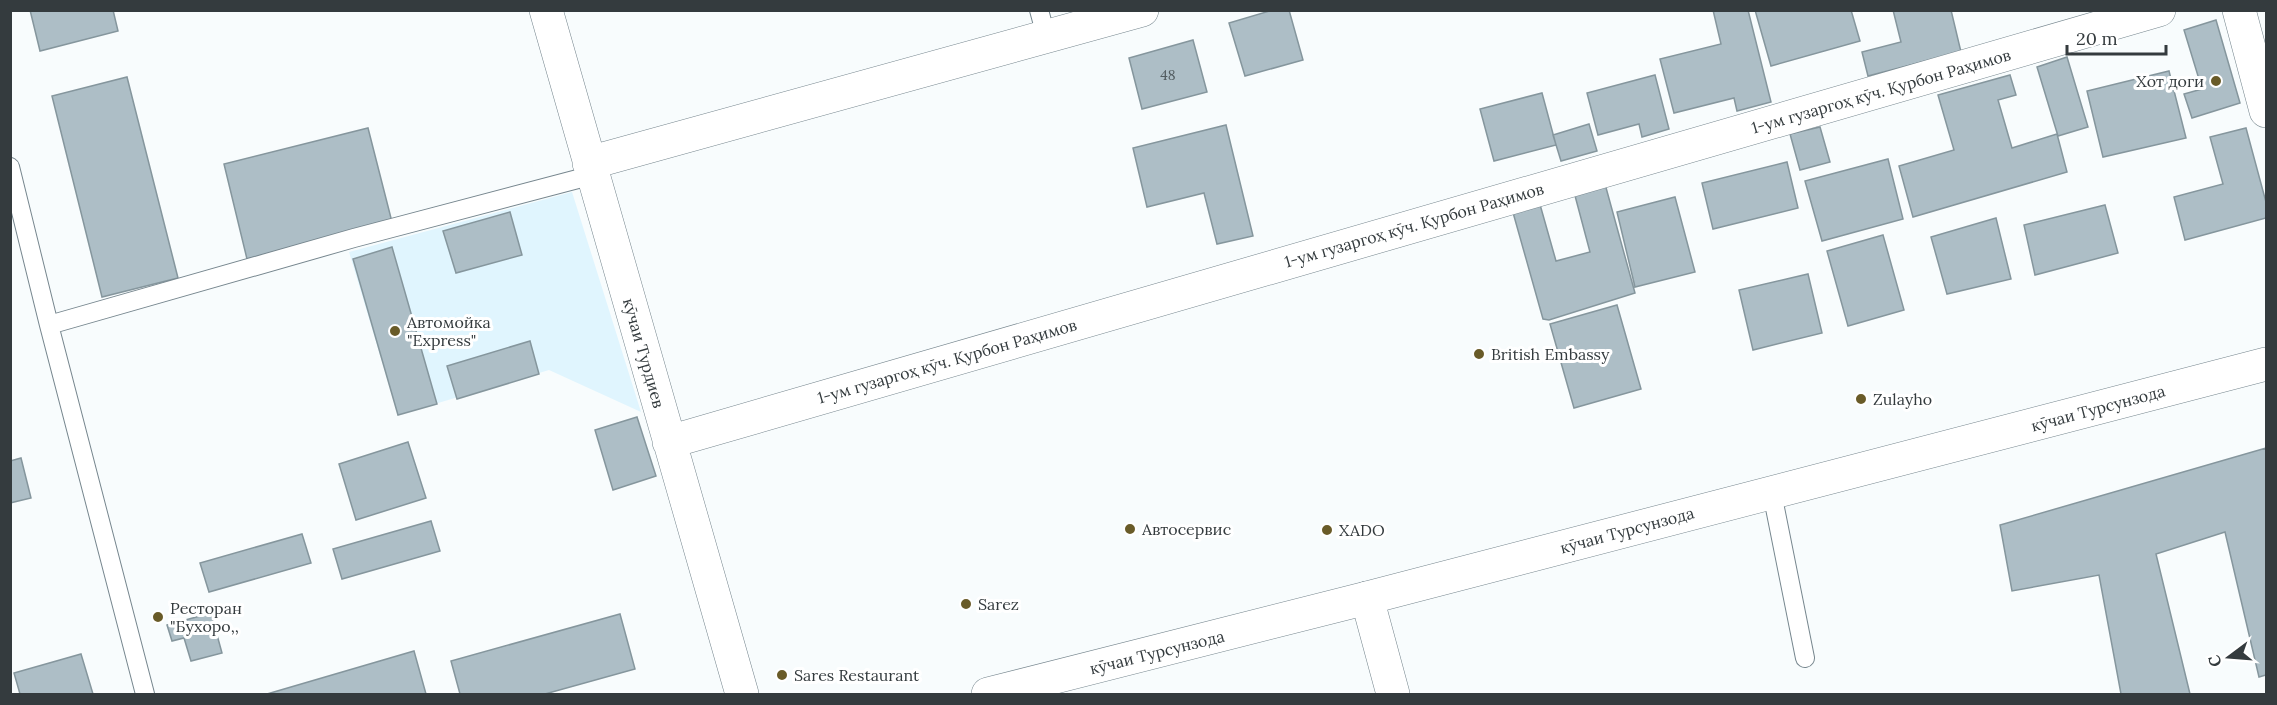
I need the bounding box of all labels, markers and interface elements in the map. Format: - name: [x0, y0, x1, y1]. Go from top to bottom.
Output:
- scale bar: [2067, 18, 2166, 56]
- text: 20 m: [2076, 27, 2118, 50]
- street label: 1-ум гузаргоҳ кӯч. Қурбон Раҳимов: [1749, 44, 2013, 138]
- house number: 48: [1160, 66, 1176, 84]
- place label: Хот доги: [2136, 71, 2204, 91]
- marker: Хот доги: [2209, 74, 2223, 88]
- street label: 1-ум гузаргоҳ кӯч. Қурбон Раҳимов: [1282, 178, 1546, 272]
- street label: кӯчаи Турдиев: [619, 296, 669, 410]
- place label: Автомойка "Express": [406, 312, 491, 350]
- street label: 1-ум гузаргоҳ кӯч. Қурбон Раҳимов: [815, 314, 1079, 408]
- marker: Автомойка "Express": [388, 324, 402, 338]
- place label: British Embassy: [1491, 344, 1610, 364]
- marker: British Embassy: [1472, 347, 1486, 361]
- street label: кӯчаи Турсунзода: [2029, 380, 2167, 436]
- place label: Zulayho: [1873, 389, 1932, 409]
- marker: Zulayho: [1854, 392, 1868, 406]
- street label: кӯчаи Турсунзода: [1558, 502, 1696, 558]
- place label: Автосервис: [1141, 519, 1231, 539]
- place label: XADO: [1339, 520, 1385, 540]
- marker: Автосервис: [1123, 522, 1137, 536]
- marker: XADO: [1320, 523, 1334, 537]
- place label: Sarez: [978, 594, 1019, 614]
- marker: Sarez: [959, 597, 973, 611]
- place label: Ресторан "Бухоро,,: [170, 598, 242, 636]
- marker: Ресторан "Бухоро,,: [151, 610, 165, 624]
- street label: кӯчаи Турсунзода: [1088, 626, 1226, 678]
- north arrow: [2199, 627, 2259, 687]
- text: С: [2203, 653, 2226, 669]
- place label: Sares Restaurant: [794, 665, 920, 685]
- marker: Sares Restaurant: [775, 668, 789, 682]

